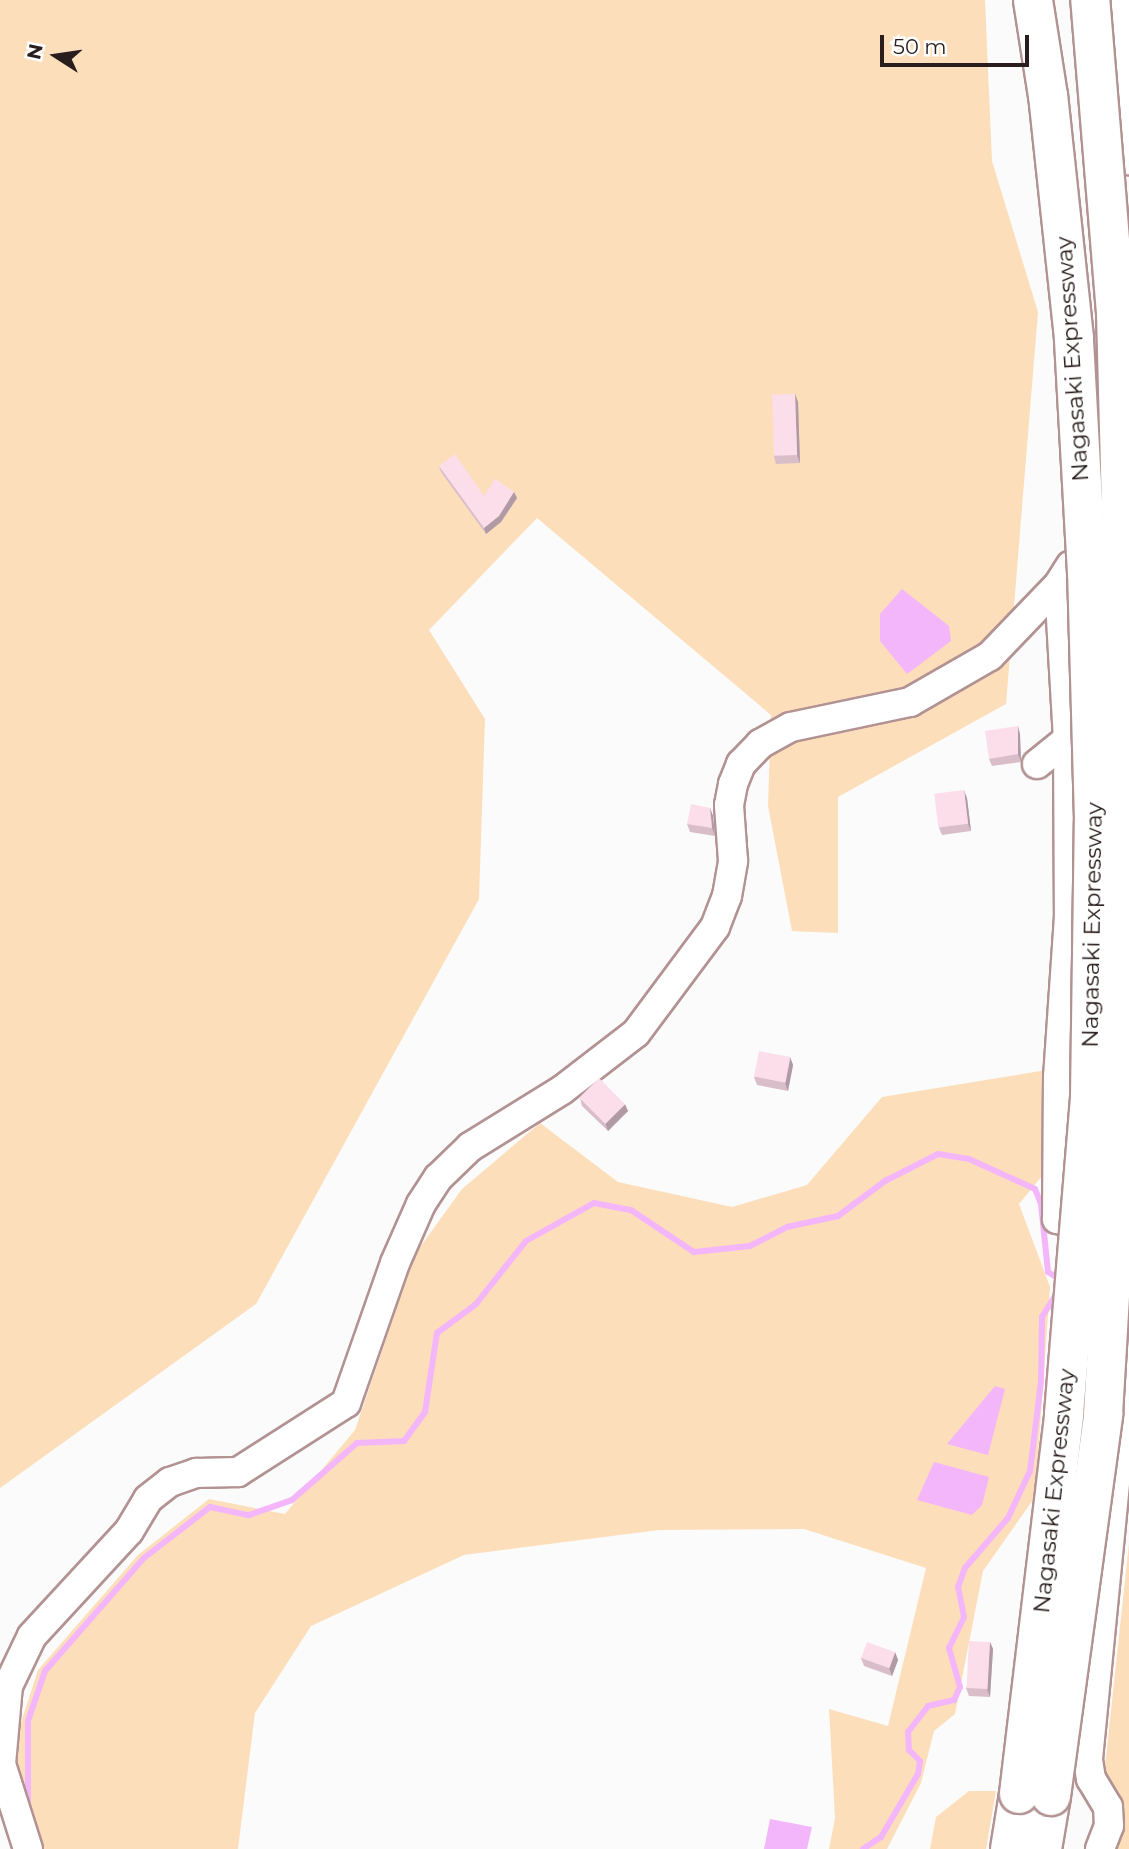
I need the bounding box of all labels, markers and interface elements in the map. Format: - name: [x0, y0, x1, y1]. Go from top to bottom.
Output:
- north arrow: [21, 21, 91, 91]
- scale bar: [884, 21, 1033, 65]
- text: 50 m: [893, 34, 947, 59]
- text: N: [22, 42, 48, 61]
- street label: Nagasaki Expressway: [1050, 235, 1094, 483]
- street label: Nagasaki Expressway: [1076, 802, 1108, 1048]
- street label: Nagasaki Expressway: [1027, 1367, 1081, 1615]

